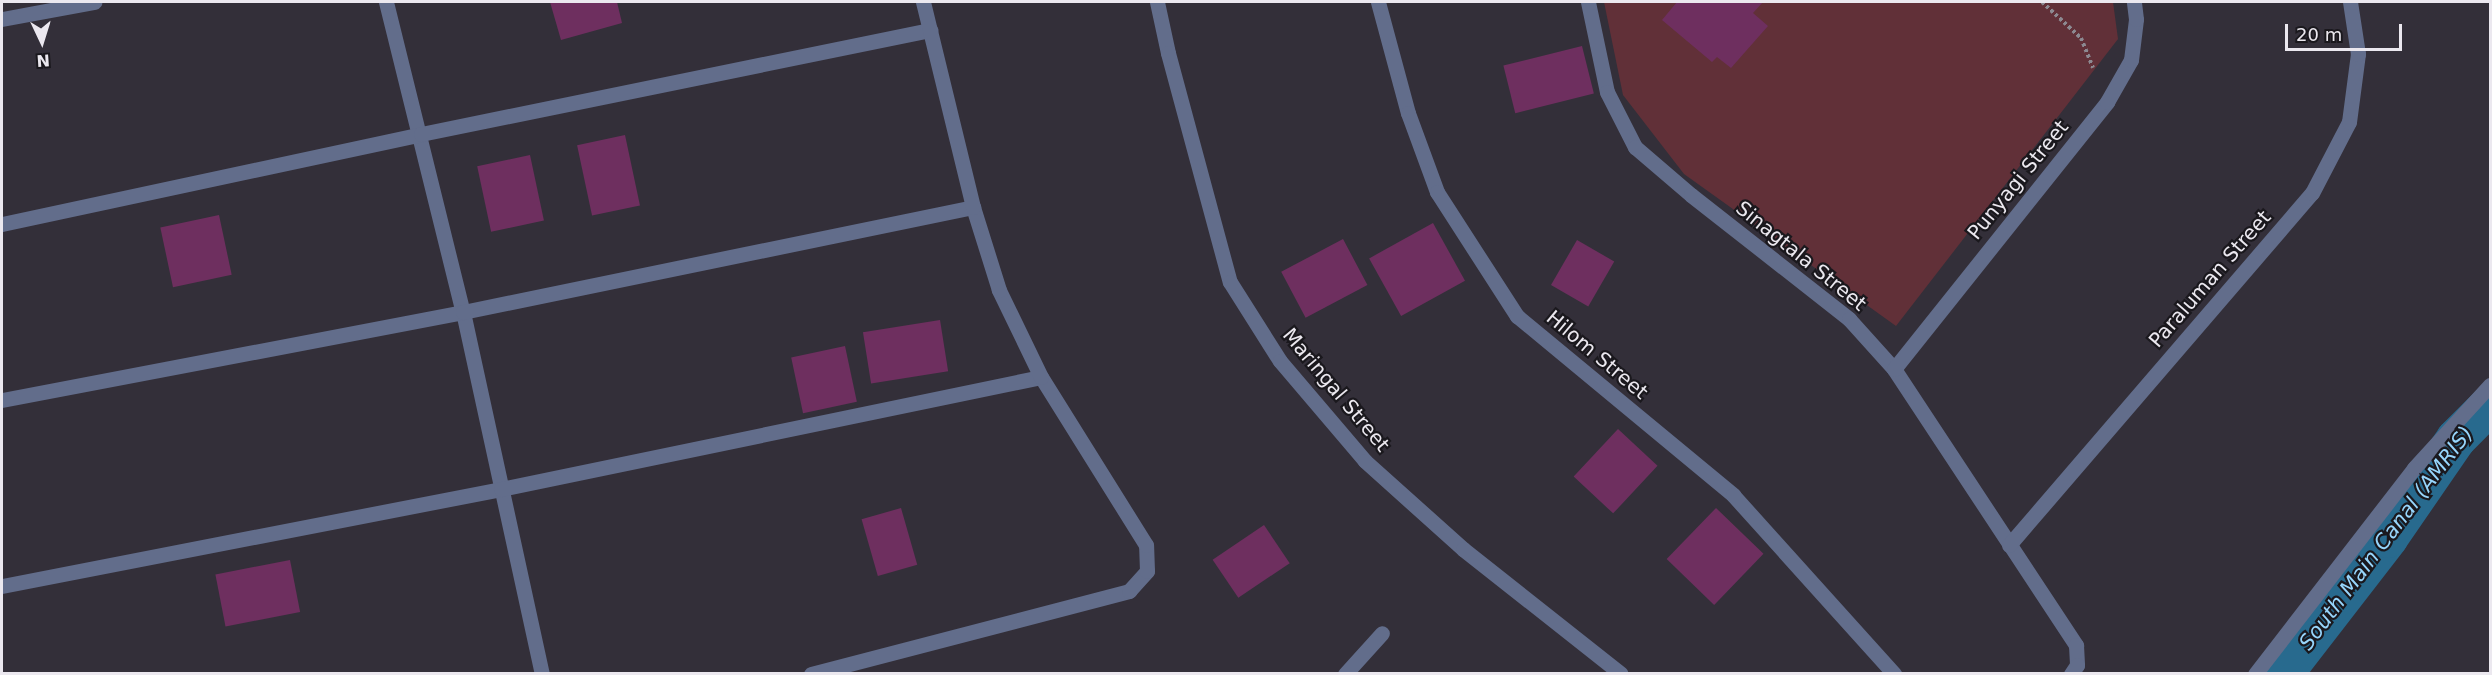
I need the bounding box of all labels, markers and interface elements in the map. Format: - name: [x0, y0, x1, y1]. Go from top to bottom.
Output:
- north arrow: [12, 12, 72, 72]
- scale bar: [2288, 12, 2405, 50]
- text: 20 m: [2296, 24, 2342, 45]
- text: N: [36, 51, 51, 70]
- street label: Punyagi Street: [1963, 116, 2073, 244]
- street label: Sinagtala Street: [1731, 196, 1871, 316]
- street label: Paraluman Street: [2144, 206, 2276, 352]
- street label: Hilom Street: [1541, 306, 1653, 404]
- street label: Maringal Street: [1277, 323, 1395, 457]
- water label: South Main Canal (AMRIS): [2294, 421, 2478, 655]

